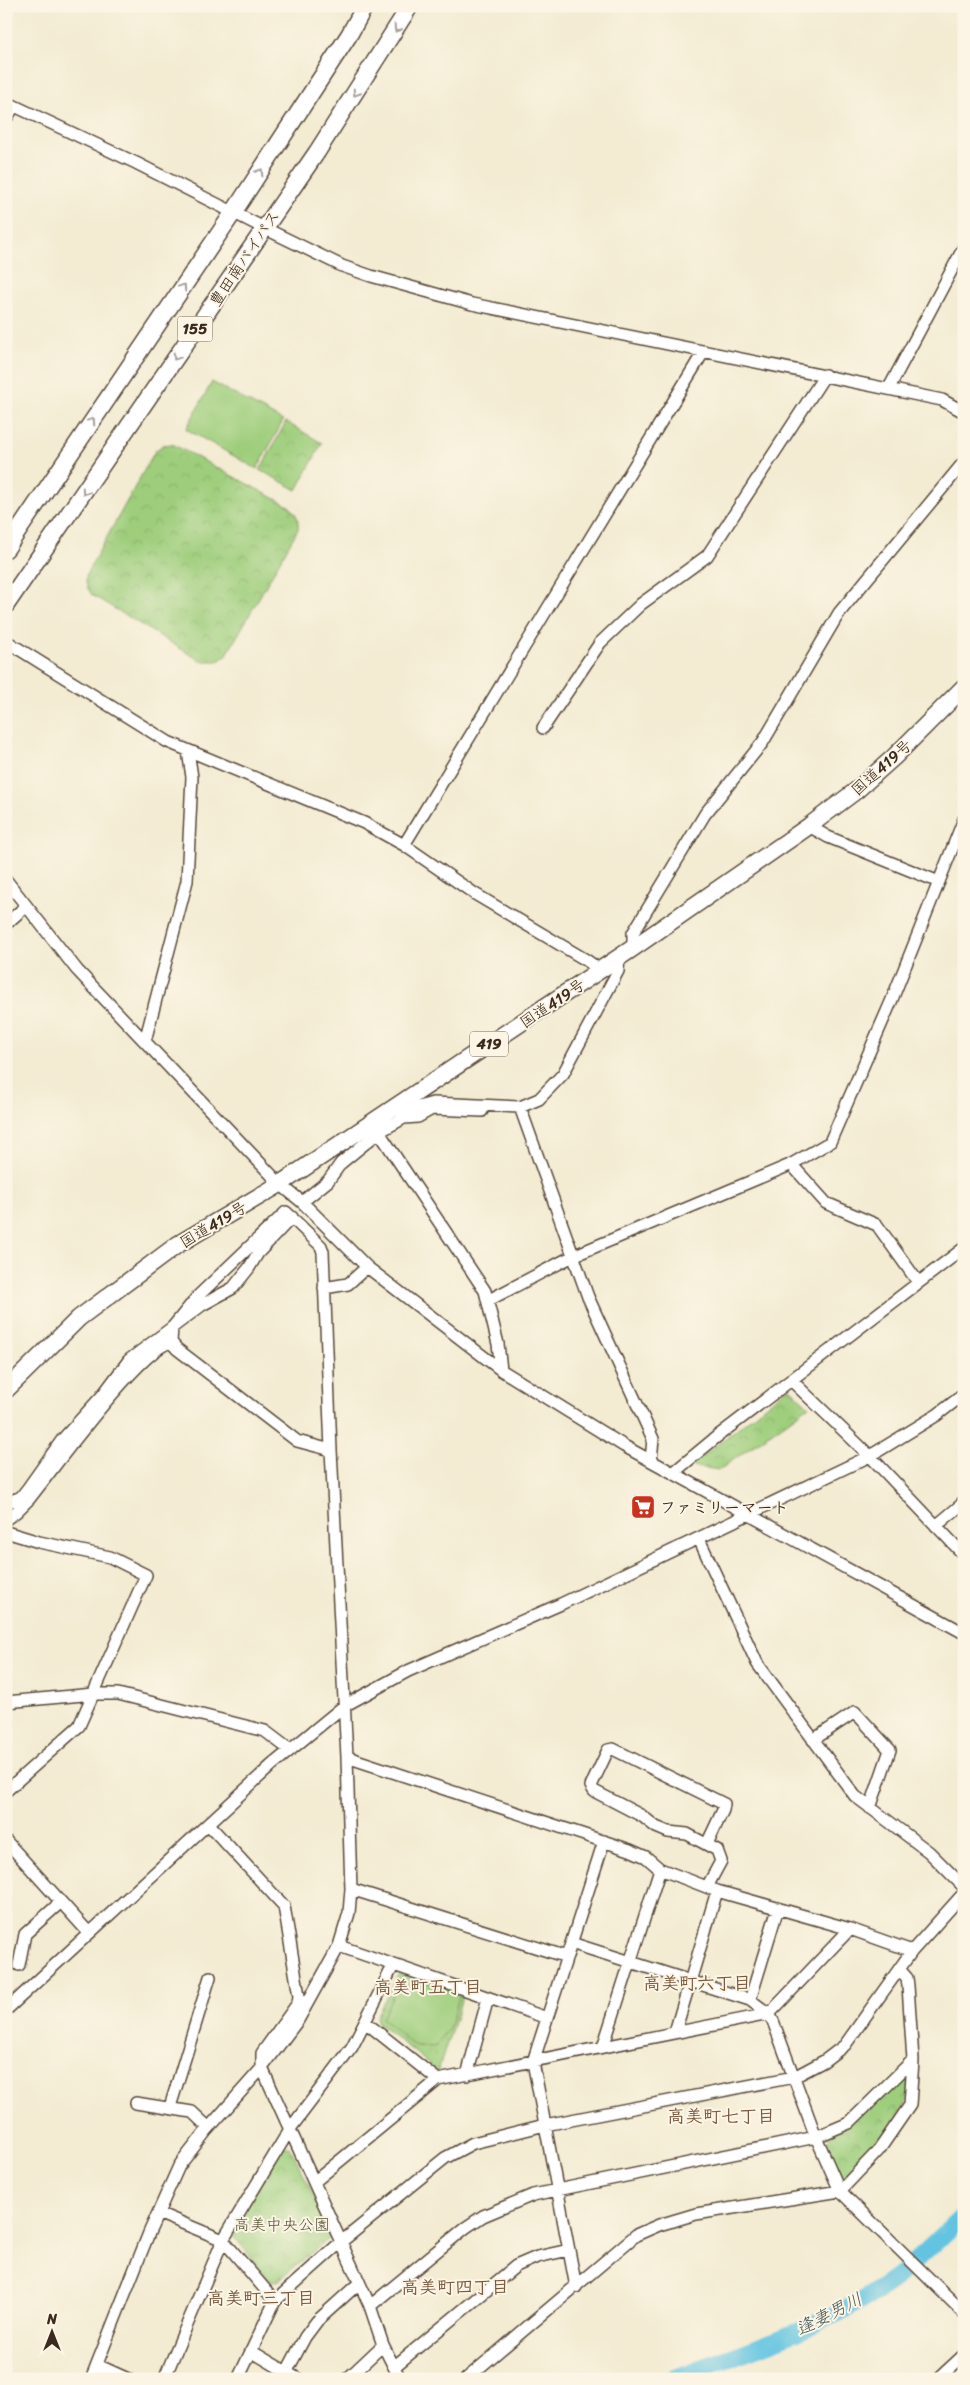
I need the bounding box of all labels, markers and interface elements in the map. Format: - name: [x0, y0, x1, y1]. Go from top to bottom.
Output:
- one-way arrow: [393, 24, 403, 33]
- one-way arrow: [353, 87, 362, 96]
- one-way arrow: [254, 169, 263, 178]
- street label: 豊田南バイパス: [201, 204, 288, 313]
- one-way arrow: [177, 283, 186, 293]
- road number: 155: [178, 316, 212, 342]
- one-way arrow: [173, 352, 182, 361]
- one-way arrow: [86, 418, 95, 427]
- one-way arrow: [82, 486, 91, 495]
- street label: 国道419号: [844, 732, 919, 803]
- street label: 国道419号: [513, 971, 591, 1036]
- road number: 419: [470, 1032, 508, 1056]
- street label: 国道419号: [174, 1193, 253, 1256]
- place label: ファミリーマート: [660, 1493, 789, 1522]
- supermarket icon: ファミリーマート: [630, 1494, 656, 1520]
- district label: 高美町六丁目: [643, 1967, 751, 1999]
- district label: 高美町五丁目: [374, 1971, 482, 2003]
- district label: 高美町七丁目: [667, 2100, 775, 2132]
- park label: 高美中央公園: [234, 2210, 330, 2239]
- district label: 高美町四丁目: [401, 2271, 509, 2303]
- district label: 高美町三丁目: [207, 2282, 315, 2314]
- water label: 逢妻男川: [790, 2283, 868, 2345]
- text: N: [46, 2307, 57, 2332]
- north arrow: [28, 2308, 78, 2358]

